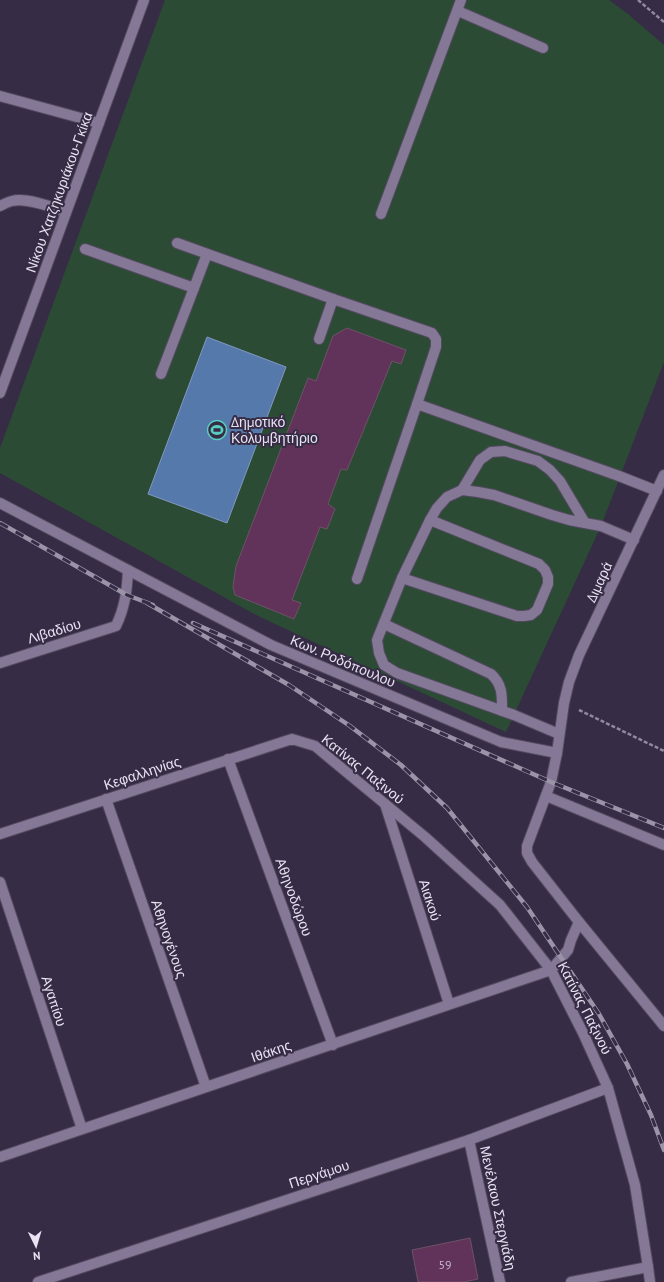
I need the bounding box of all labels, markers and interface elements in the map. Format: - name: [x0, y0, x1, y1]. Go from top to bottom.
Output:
- street label: Νίκου Χατζηκυριάκου-Γκίκα: [22, 109, 96, 275]
- place label: Δημοτικό Κολυμβητήριο: [231, 413, 318, 447]
- sports icon: Δημοτικό Κολυμβητήριο: [206, 419, 228, 441]
- street label: Διμαρά: [582, 559, 616, 605]
- street label: Λιβαδίου: [25, 614, 83, 648]
- street label: Κων. Ροδόπουλου: [288, 631, 398, 691]
- street label: Κατίνας Παξινού: [318, 730, 408, 808]
- street label: Κεφαλληνίας: [101, 752, 183, 794]
- street label: Αθηνοδώρου: [272, 855, 316, 939]
- street label: Αιακού: [415, 877, 445, 923]
- street label: Αθηνογένους: [147, 897, 191, 981]
- street label: Κατίνας Παξινού: [554, 959, 616, 1057]
- street label: Αγαπίου: [37, 973, 71, 1029]
- street label: Ιθάκης: [249, 1036, 294, 1066]
- street label: Μενέλαου Στεργιάδη: [476, 1144, 520, 1272]
- street label: Περγάμου: [286, 1156, 352, 1192]
- north arrow: [16, 1226, 56, 1266]
- text: N: [33, 1249, 41, 1263]
- house number: 59: [438, 1257, 452, 1272]

